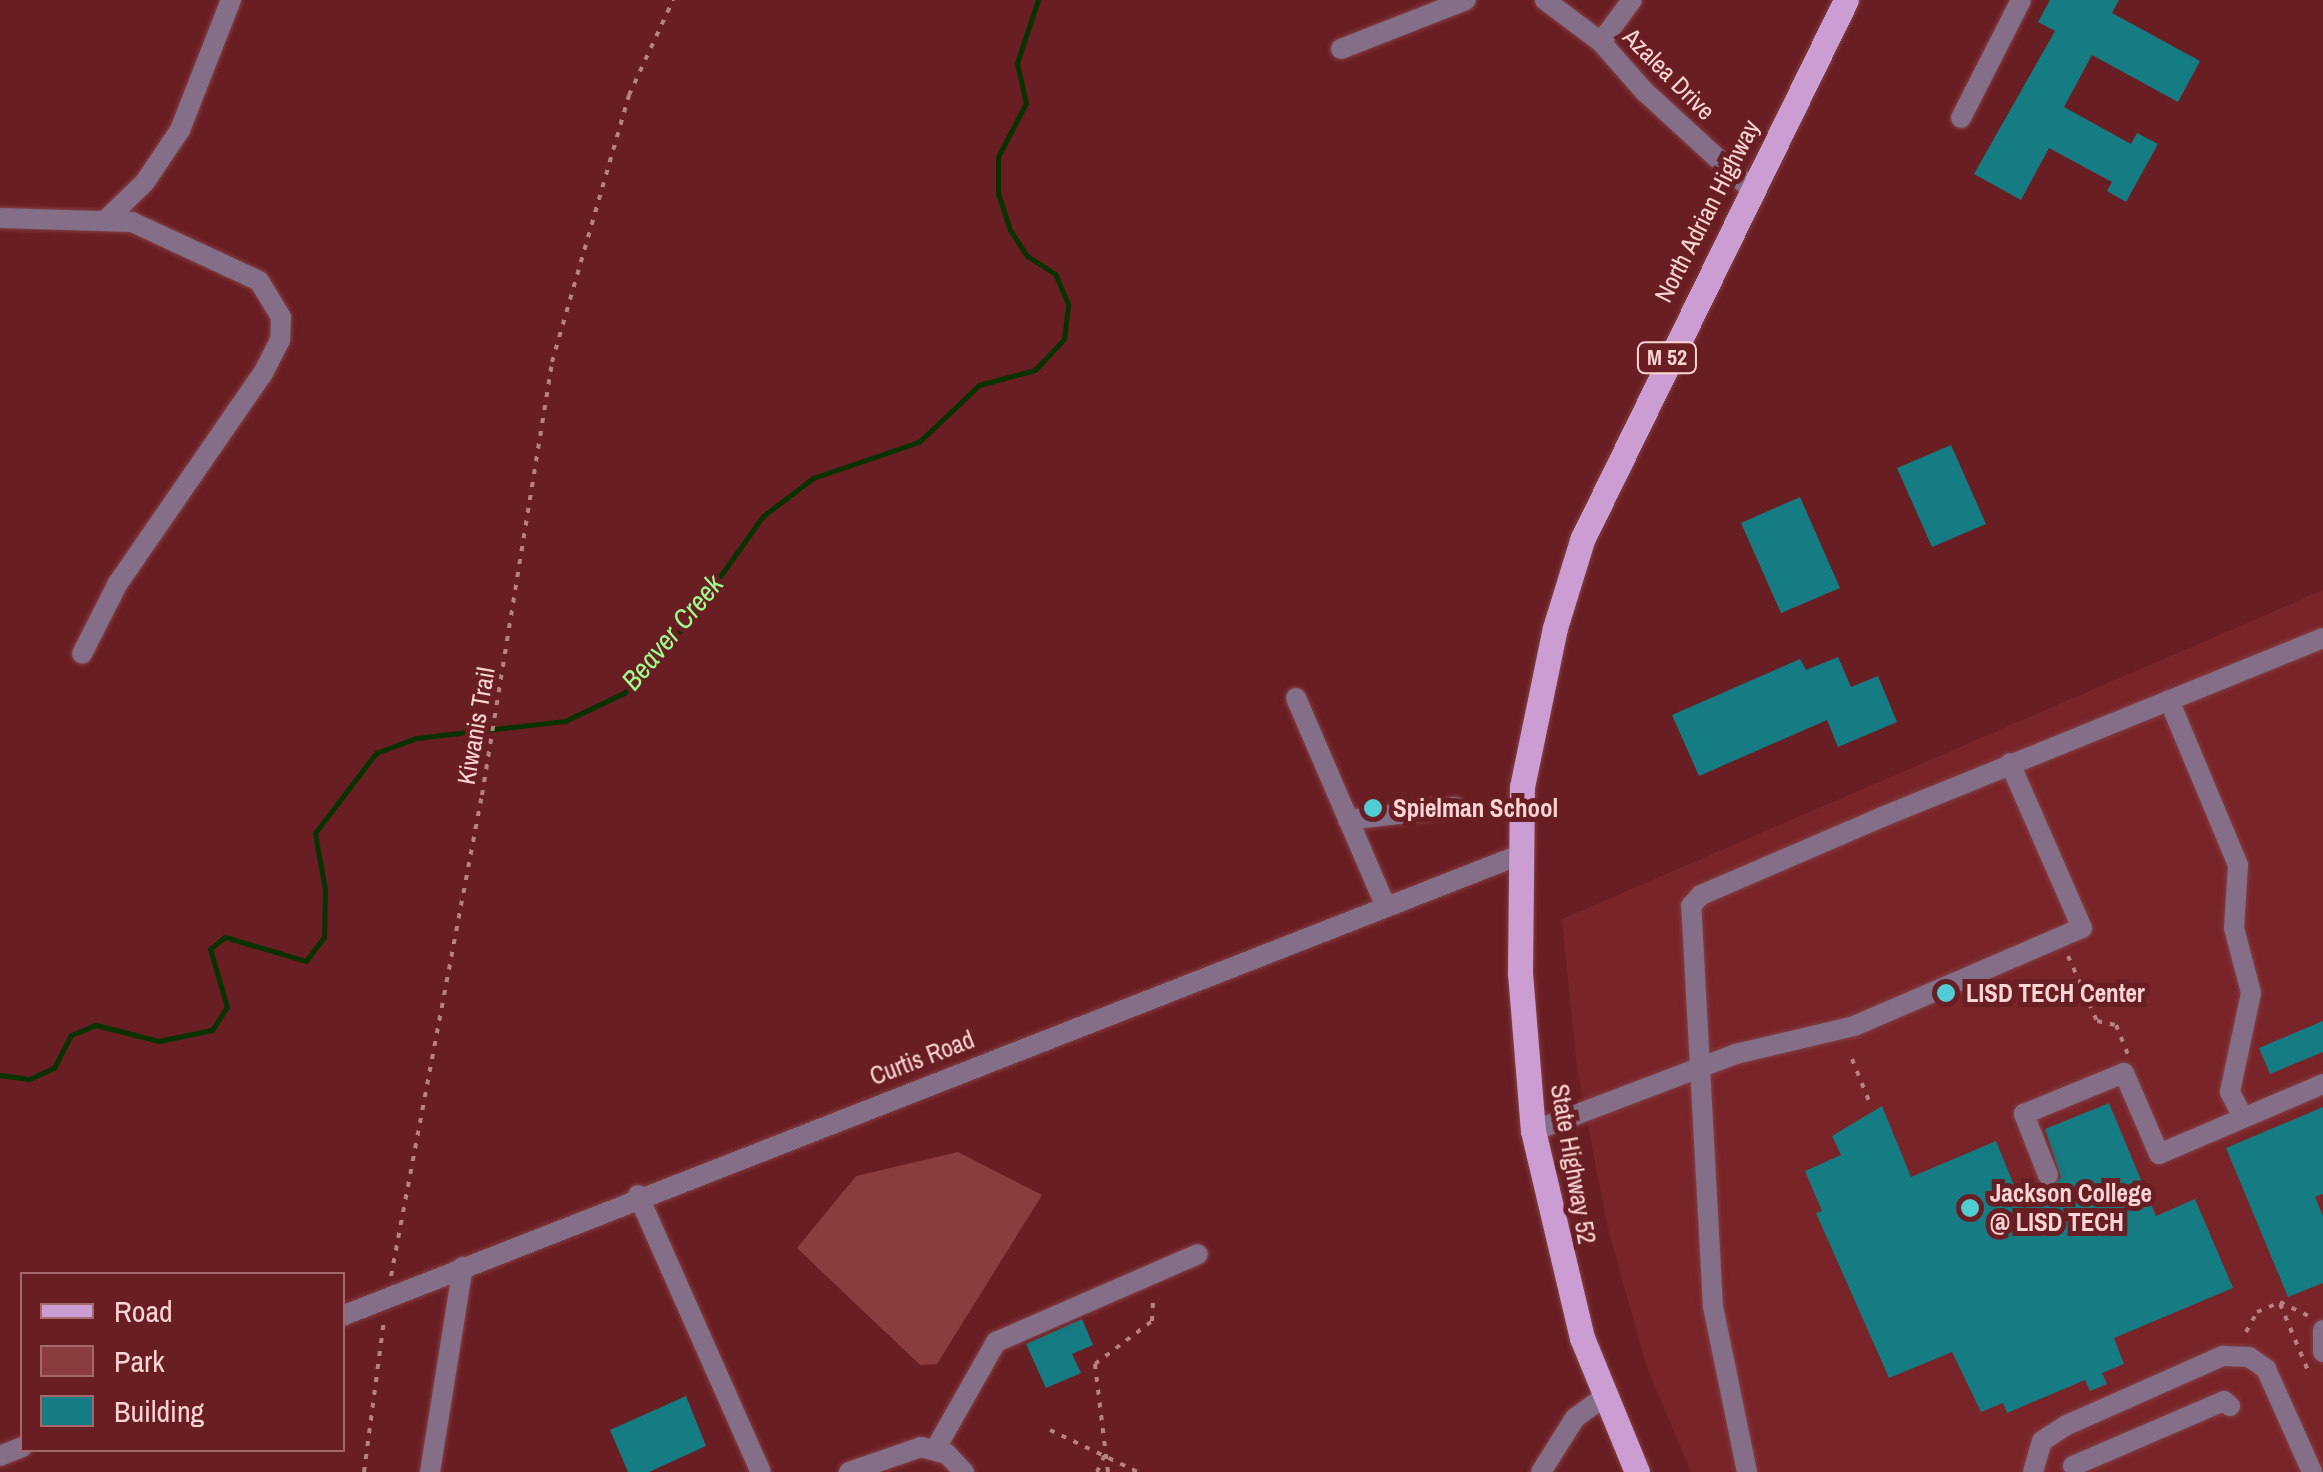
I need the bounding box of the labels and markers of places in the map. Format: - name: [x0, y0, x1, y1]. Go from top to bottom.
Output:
- place label: Spielman School: [1393, 793, 1558, 823]
- marker: Spielman School: [1362, 797, 1384, 819]
- place label: LISD TECH Center: [1966, 978, 2145, 1008]
- marker: LISD TECH Center: [1935, 982, 1957, 1004]
- place label: Jackson College @ LISD TECH: [1990, 1179, 2152, 1238]
- marker: Jackson College @ LISD TECH: [1959, 1197, 1981, 1219]

